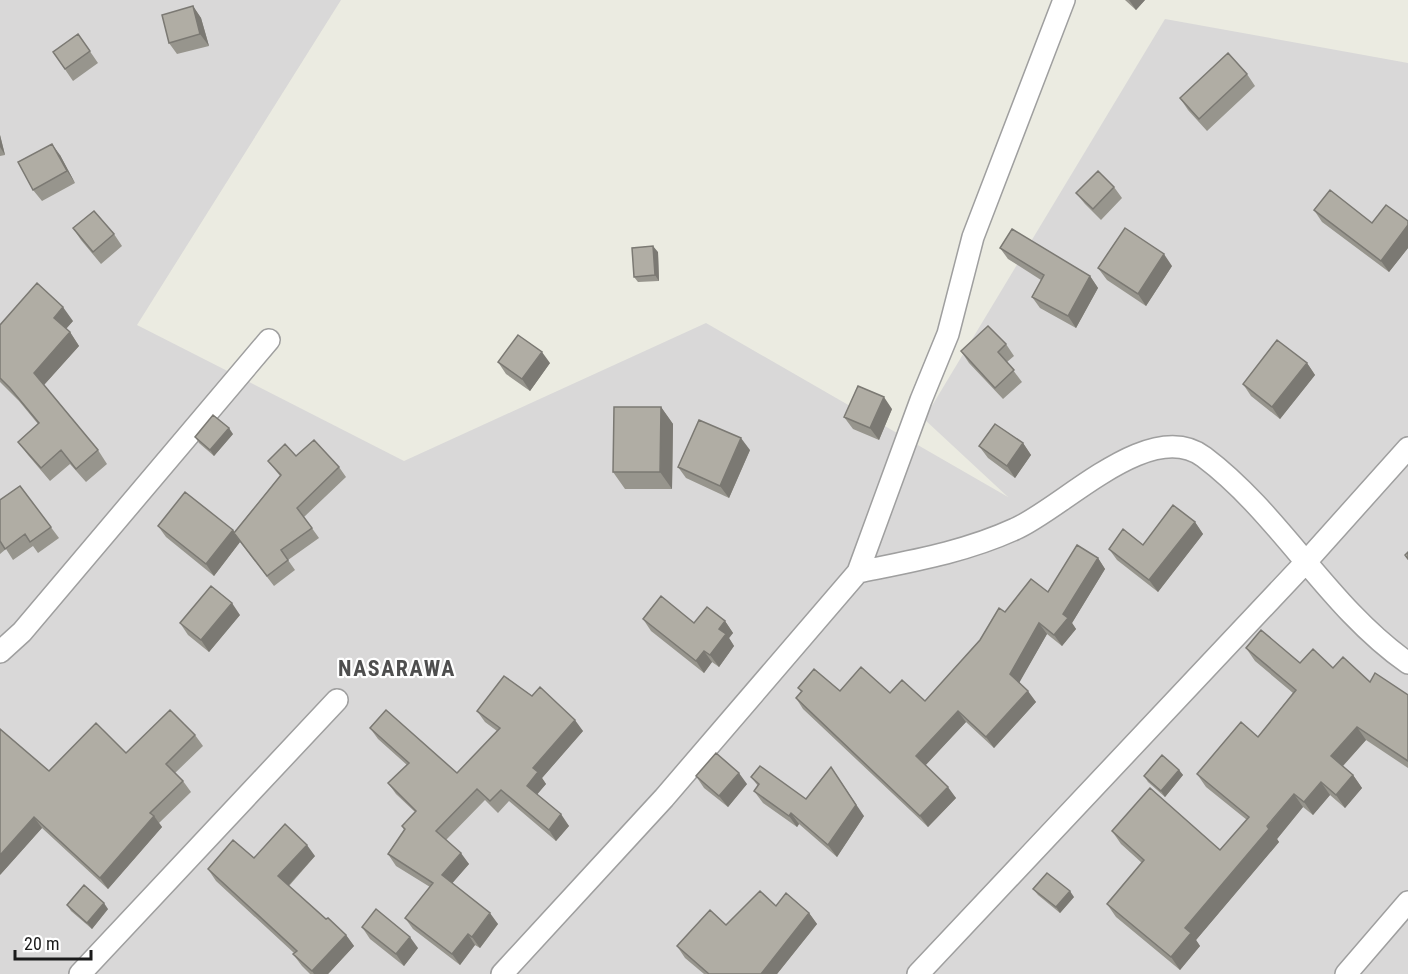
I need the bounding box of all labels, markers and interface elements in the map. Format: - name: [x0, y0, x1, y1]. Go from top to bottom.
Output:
- district label: NASARAWA: [338, 656, 456, 681]
- scale bar: [15, 923, 92, 961]
- text: 20 m: [24, 933, 59, 954]

